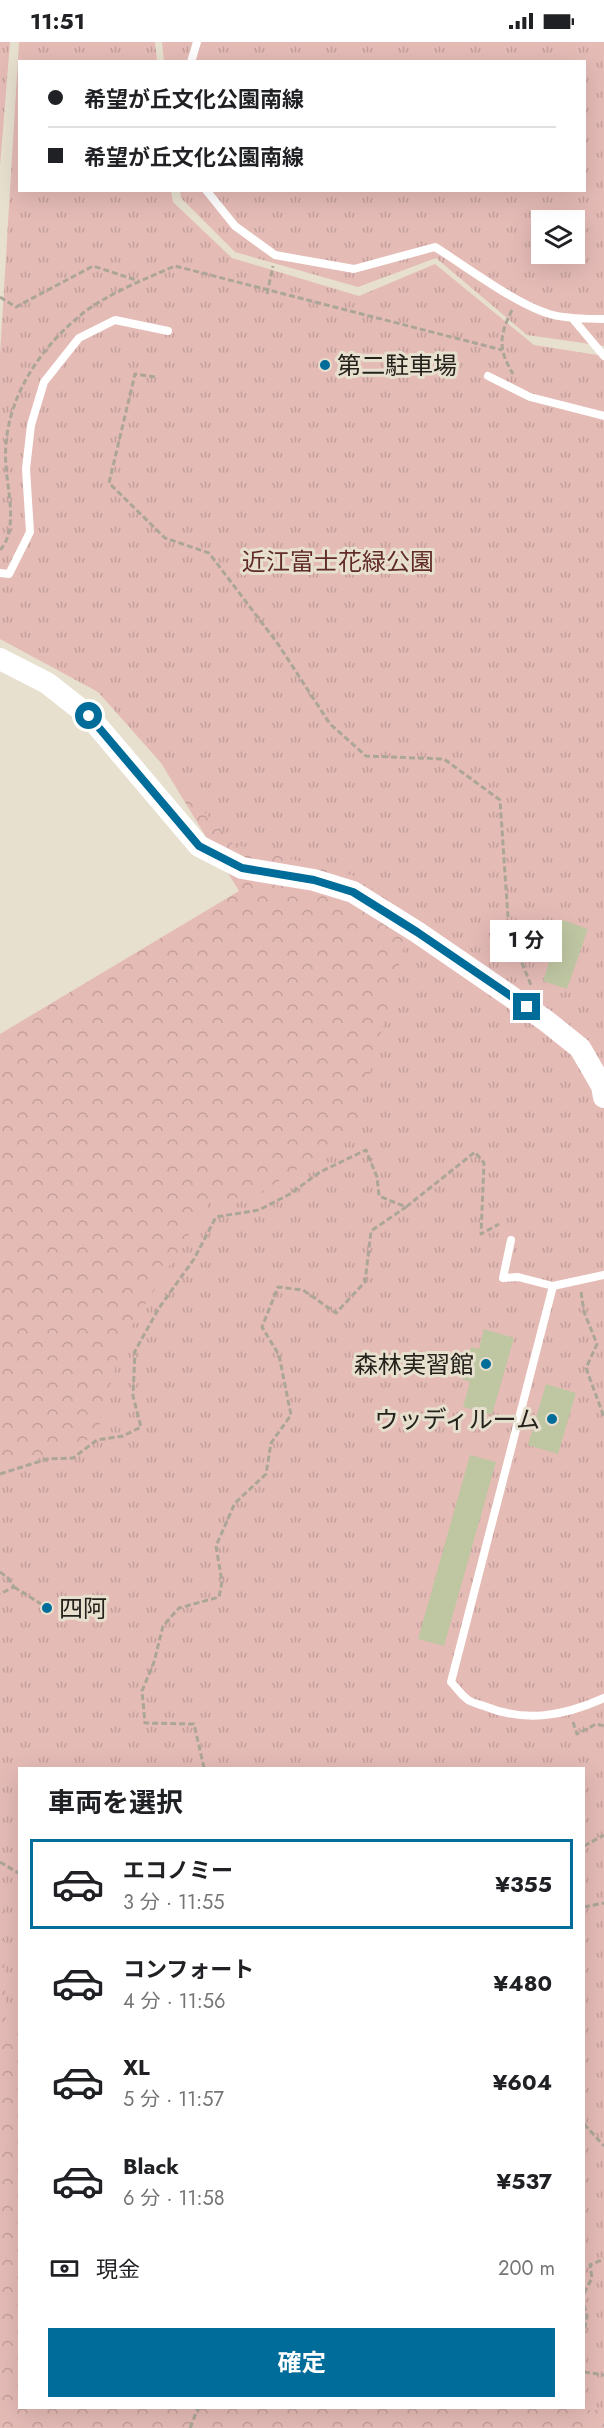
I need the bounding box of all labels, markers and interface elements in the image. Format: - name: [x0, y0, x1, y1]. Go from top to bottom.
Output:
- text: 11:51: [30, 5, 85, 37]
- text: 希望が丘文化公園南線: [84, 83, 304, 115]
- text: 希望が丘文化公園南線: [84, 141, 304, 173]
- map controls: [531, 210, 585, 264]
- button: layers: [531, 210, 585, 264]
- place label: 第二駐車場: [337, 348, 457, 383]
- marker: 第二駐車場: [318, 358, 332, 372]
- park label: 近江富士花緑公園: [242, 544, 434, 579]
- route start: [75, 702, 102, 729]
- callout: 1 分: [491, 920, 563, 962]
- text: 1 分: [508, 926, 544, 955]
- route end: [513, 993, 540, 1020]
- place label: 森林実習館: [354, 1347, 474, 1382]
- marker: 森林実習館: [479, 1357, 493, 1371]
- place label: ウッディルーム: [374, 1402, 540, 1437]
- marker: ウッディルーム: [545, 1412, 559, 1426]
- place label: 四阿: [59, 1591, 107, 1626]
- marker: 四阿: [40, 1601, 54, 1615]
- text: 車両を選択: [48, 1783, 183, 1822]
- text: エコノミー: [123, 1854, 233, 1886]
- icon: car: [51, 1857, 105, 1911]
- text: ¥355: [495, 1868, 552, 1900]
- text: 3 分 · 11:55: [123, 1888, 224, 1917]
- text: コンフォート: [123, 1953, 254, 1985]
- icon: car: [51, 1956, 105, 2010]
- text: ¥480: [494, 1967, 552, 1999]
- text: 4 分 · 11:56: [123, 1987, 225, 2016]
- text: XL: [123, 2051, 150, 2083]
- icon: car: [51, 2055, 105, 2109]
- text: ¥604: [493, 2066, 552, 2098]
- text: 5 分 · 11:57: [123, 2085, 224, 2114]
- text: Black: [123, 2150, 179, 2182]
- icon: car: [51, 2154, 105, 2208]
- text: ¥537: [496, 2165, 552, 2197]
- text: 6 分 · 11:58: [123, 2184, 225, 2213]
- icon: cash: [48, 2252, 81, 2285]
- text: 現金: [96, 2253, 140, 2285]
- text: 200 m: [498, 2254, 555, 2283]
- button: 確定: [48, 2328, 555, 2397]

